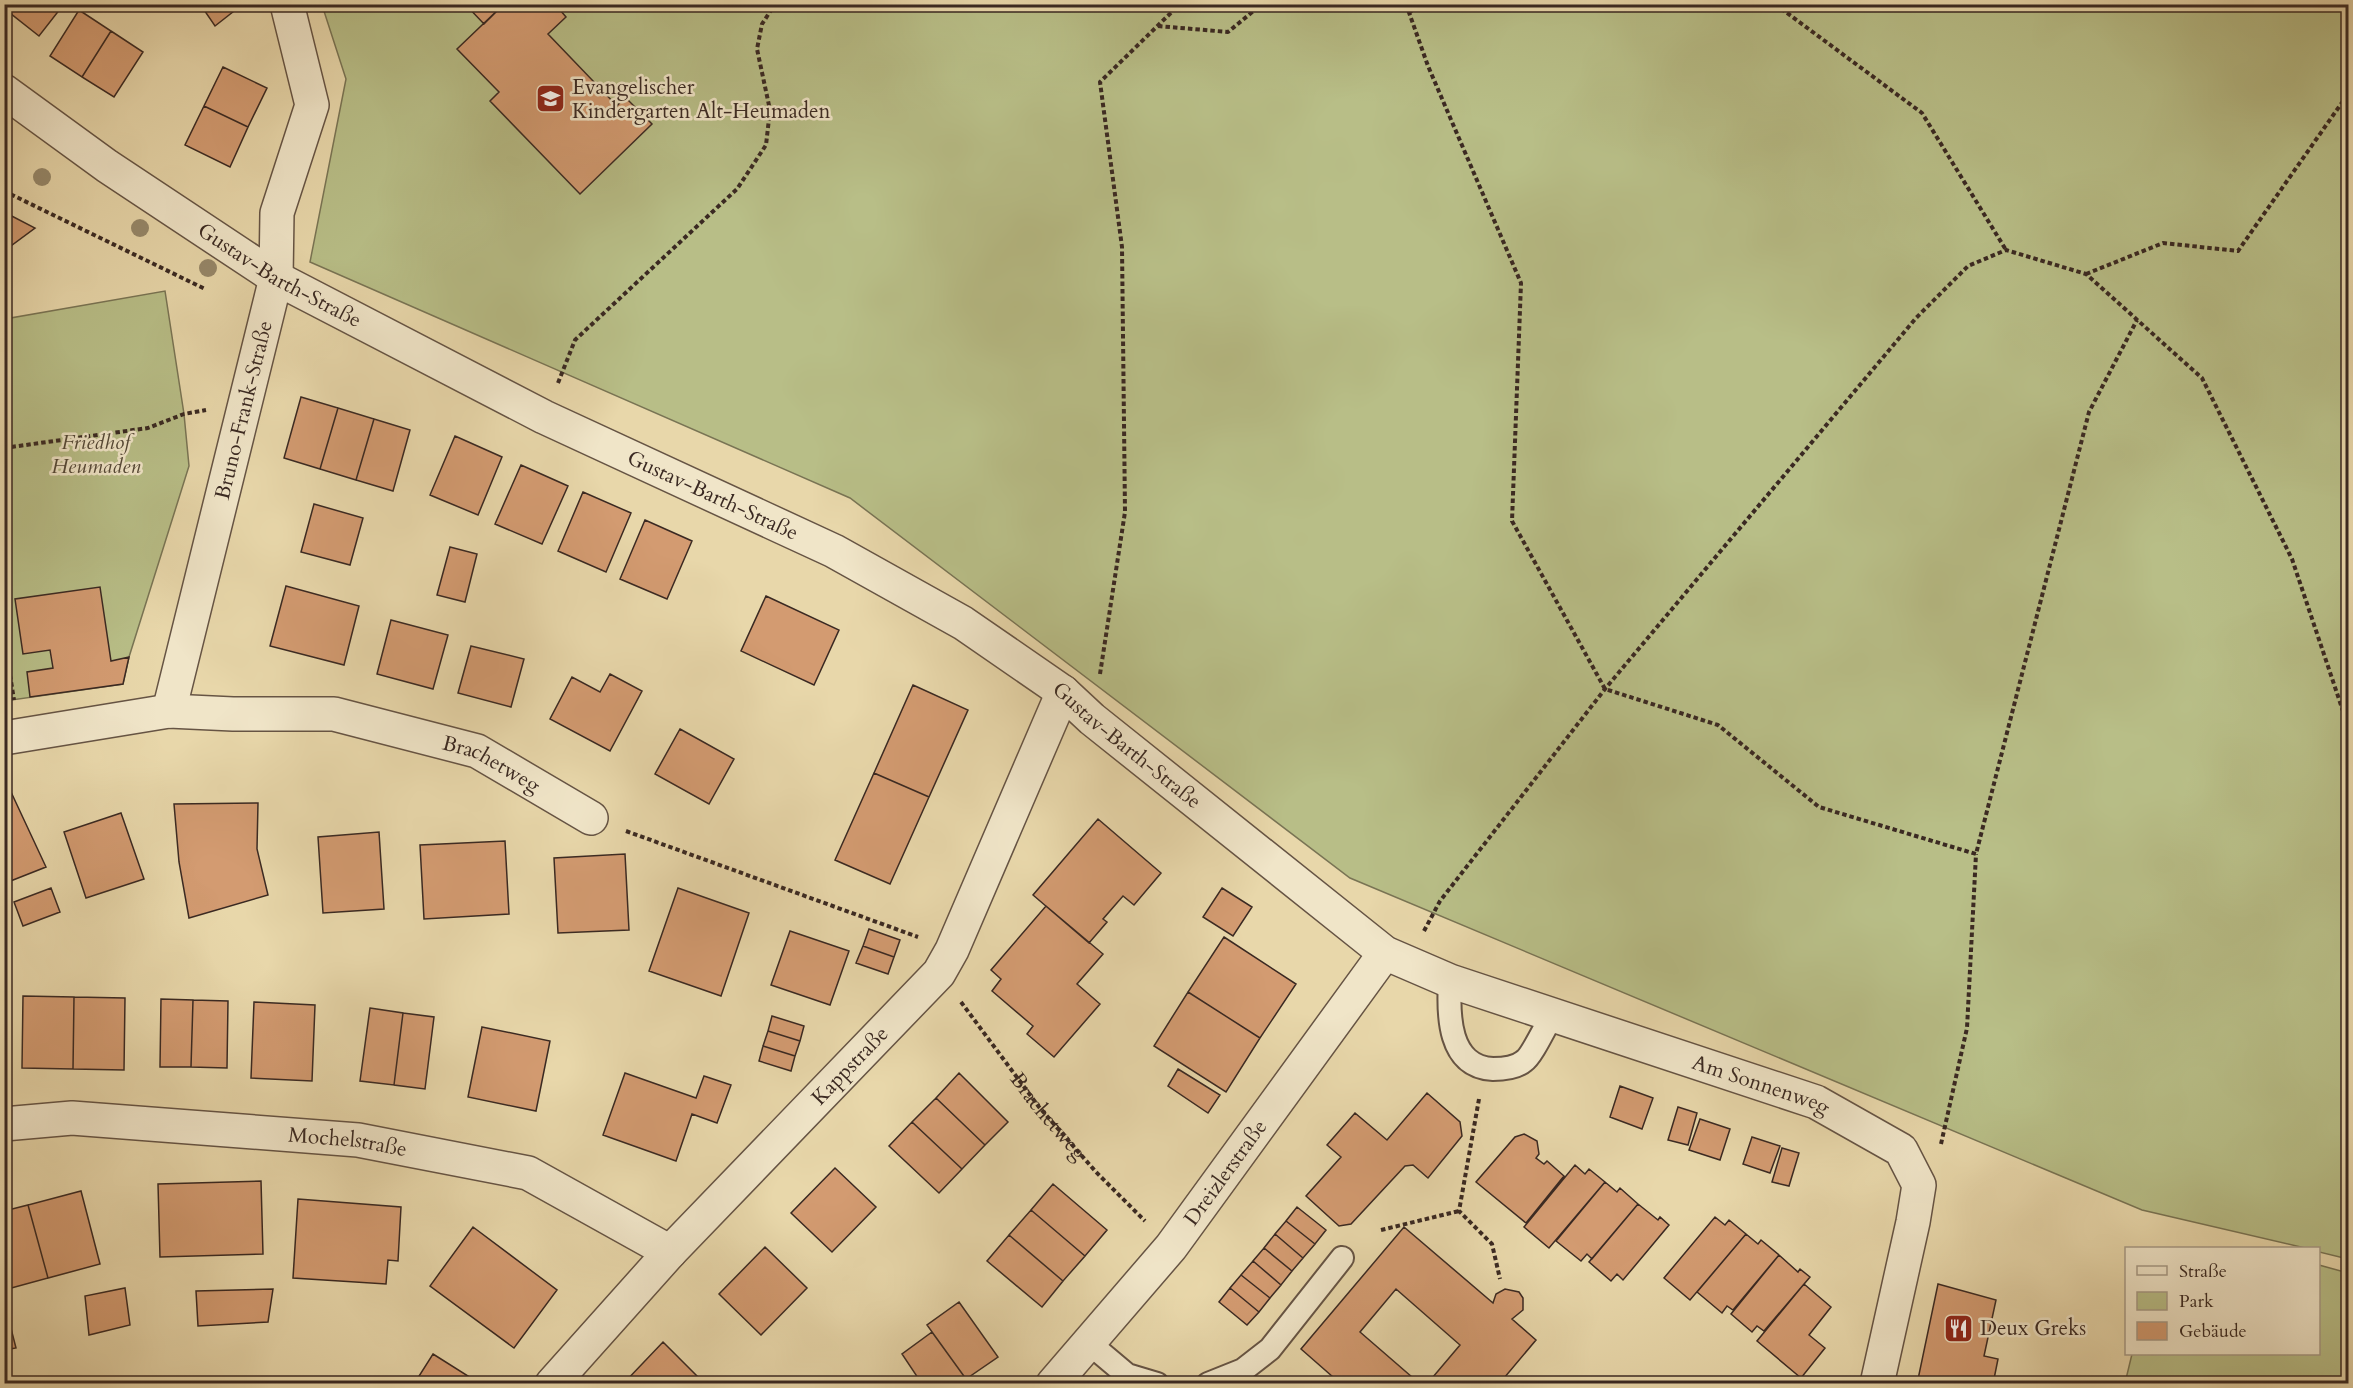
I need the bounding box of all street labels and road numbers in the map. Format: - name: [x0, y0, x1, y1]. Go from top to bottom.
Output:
- street label: Gustav-Barth-Straße: [192, 216, 367, 334]
- street label: Bruno-Frank-Straße: [207, 318, 279, 503]
- street label: Gustav-Barth-Straße: [623, 443, 803, 547]
- street label: Gustav-Barth-Straße: [1047, 675, 1208, 815]
- street label: Brachetweg: [439, 728, 546, 800]
- street label: Kappstraße: [805, 1020, 895, 1111]
- street label: Am Sonnenweg: [1689, 1048, 1836, 1122]
- street label: Brachetweg: [1003, 1066, 1094, 1167]
- street label: Dreizlerstraße: [1177, 1114, 1274, 1231]
- street label: Mochelstraße: [287, 1120, 410, 1164]

